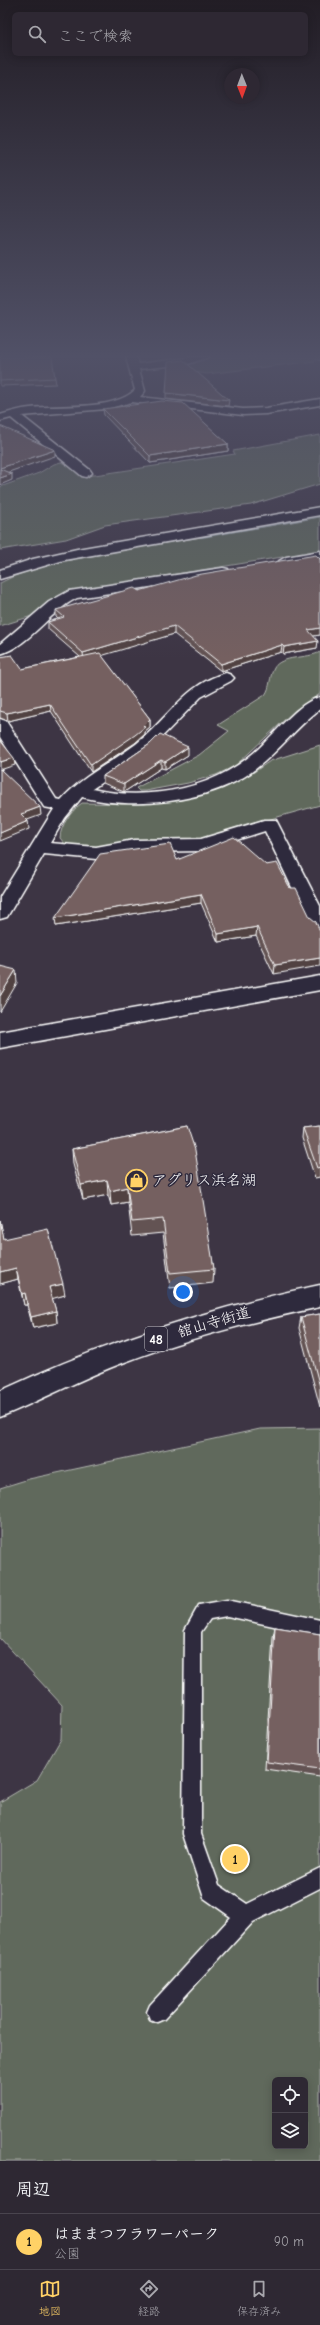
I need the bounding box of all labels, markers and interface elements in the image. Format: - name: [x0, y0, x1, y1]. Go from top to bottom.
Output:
- search box: [12, 12, 308, 56]
- icon: search: [26, 23, 48, 45]
- text: ここで検索: [58, 27, 133, 45]
- north arrow: [224, 68, 260, 104]
- shop icon: アグリス浜名湖: [124, 1167, 150, 1193]
- place label: アグリス浜名湖: [152, 1171, 256, 1189]
- your location: [173, 1282, 193, 1302]
- street label: 舘山寺街道: [175, 1303, 253, 1341]
- road number: 48: [145, 1327, 167, 1351]
- pin: 1: [222, 1844, 248, 1874]
- map controls: [272, 2077, 308, 2149]
- button: locate: [272, 2077, 308, 2113]
- button: layers: [272, 2113, 308, 2149]
- text: 周辺: [16, 2180, 50, 2199]
- text: はままつフラワーパーク: [54, 2225, 219, 2243]
- text: 1: [26, 2234, 32, 2249]
- text: 90 m: [274, 2234, 304, 2249]
- text: 公園: [54, 2246, 80, 2261]
- tab: 地図: [39, 2278, 61, 2318]
- tab: 経路: [138, 2278, 160, 2318]
- tab: 保存済み: [237, 2278, 281, 2318]

